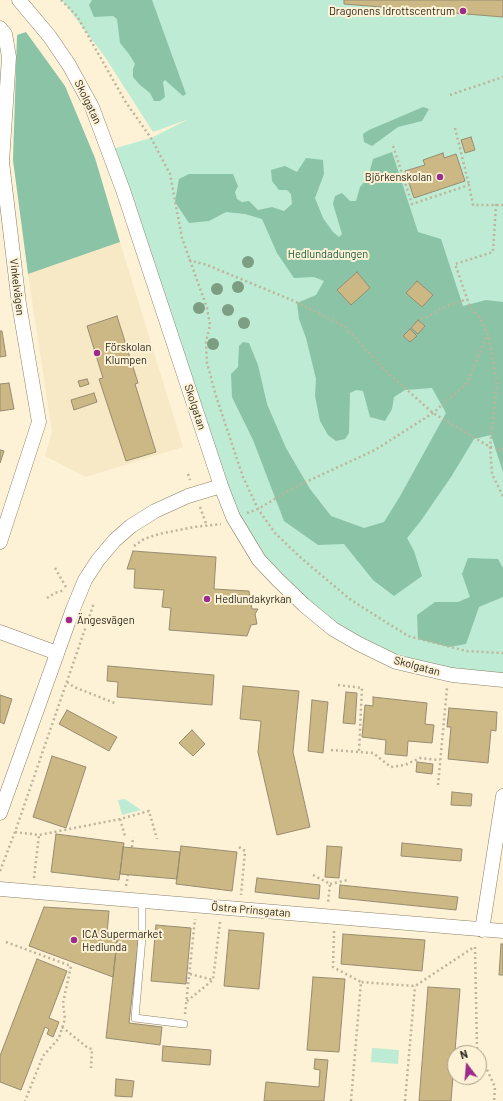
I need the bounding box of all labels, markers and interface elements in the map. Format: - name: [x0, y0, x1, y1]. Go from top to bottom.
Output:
- place label: Dragonens Idrottscentrum: [329, 4, 455, 18]
- marker: Dragonens Idrottscentrum: [458, 6, 468, 16]
- street label: Skolgatan: [72, 78, 104, 126]
- place label: Björkenskolan: [365, 170, 432, 184]
- marker: Björkenskolan: [435, 172, 445, 182]
- park label: Hedlundadungen: [288, 247, 368, 261]
- street label: Vinkelvägen: [7, 258, 27, 316]
- place label: Förskolan Klumpen: [105, 340, 151, 366]
- marker: Förskolan Klumpen: [92, 348, 102, 358]
- street label: Skolgatan: [181, 382, 209, 432]
- place label: Hedlundakyrkan: [215, 592, 292, 606]
- marker: Hedlundakyrkan: [202, 594, 212, 604]
- place label: Ängesvägen: [77, 613, 135, 627]
- marker: Ängesvägen: [64, 615, 74, 625]
- street label: Skolgatan: [392, 654, 442, 678]
- street label: Östra Prinsgatan: [211, 900, 291, 920]
- place label: ICA Supermarket Hedlunda: [82, 927, 162, 953]
- marker: ICA Supermarket Hedlunda: [69, 935, 79, 945]
- north arrow: [447, 1045, 487, 1085]
- text: N: [459, 1047, 469, 1061]

